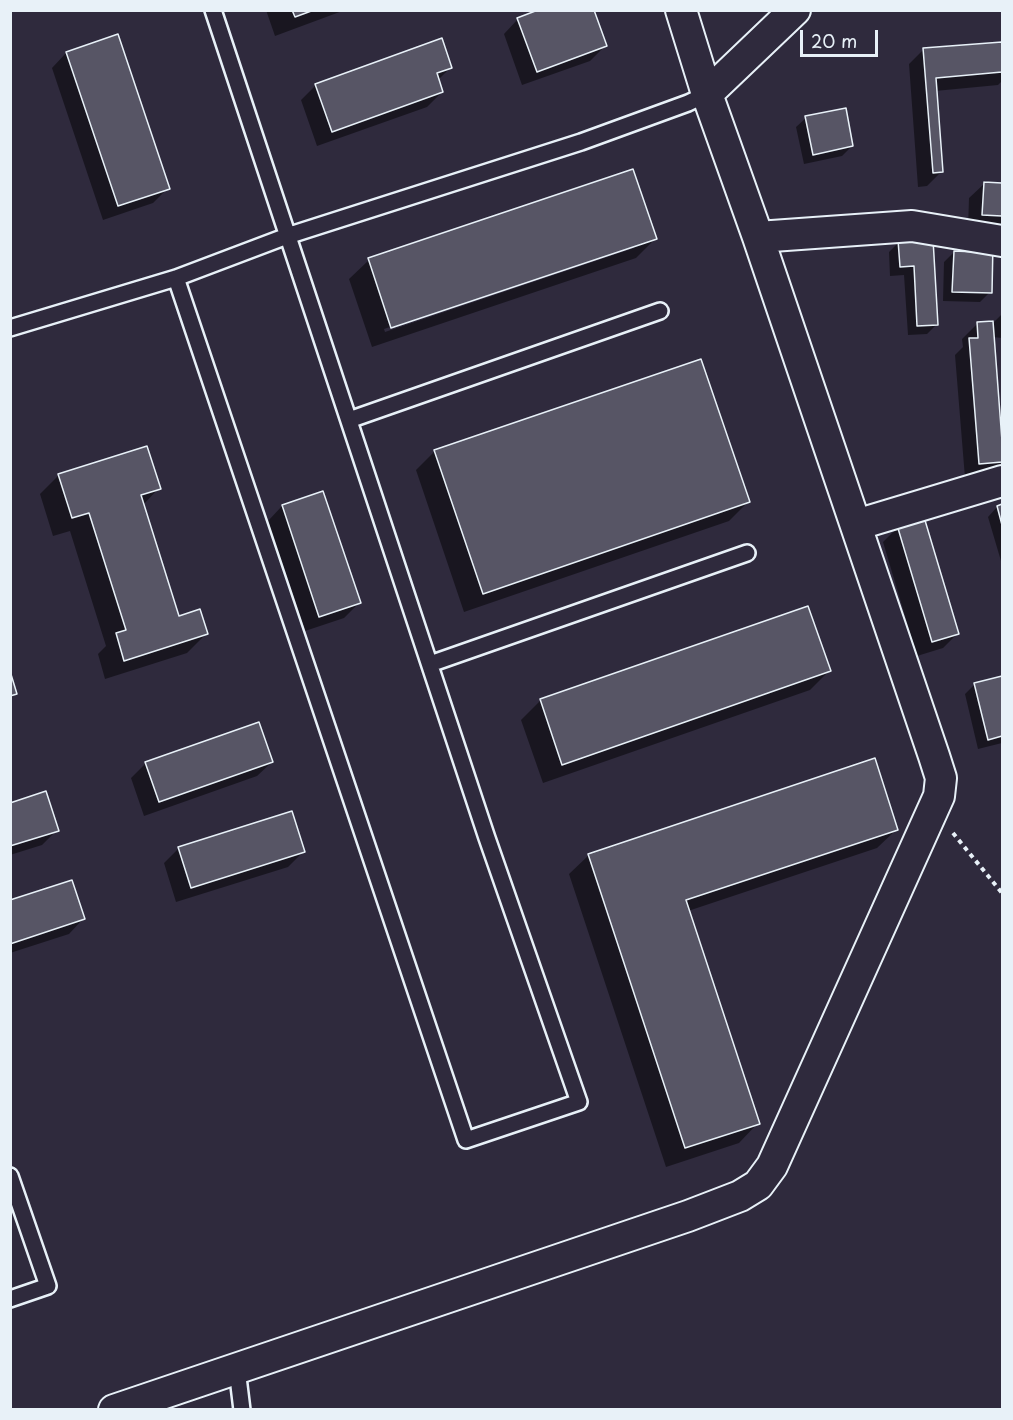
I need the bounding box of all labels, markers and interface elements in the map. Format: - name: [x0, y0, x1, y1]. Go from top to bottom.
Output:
- scale bar: [803, 18, 881, 56]
- text: 20 m: [811, 27, 857, 54]

